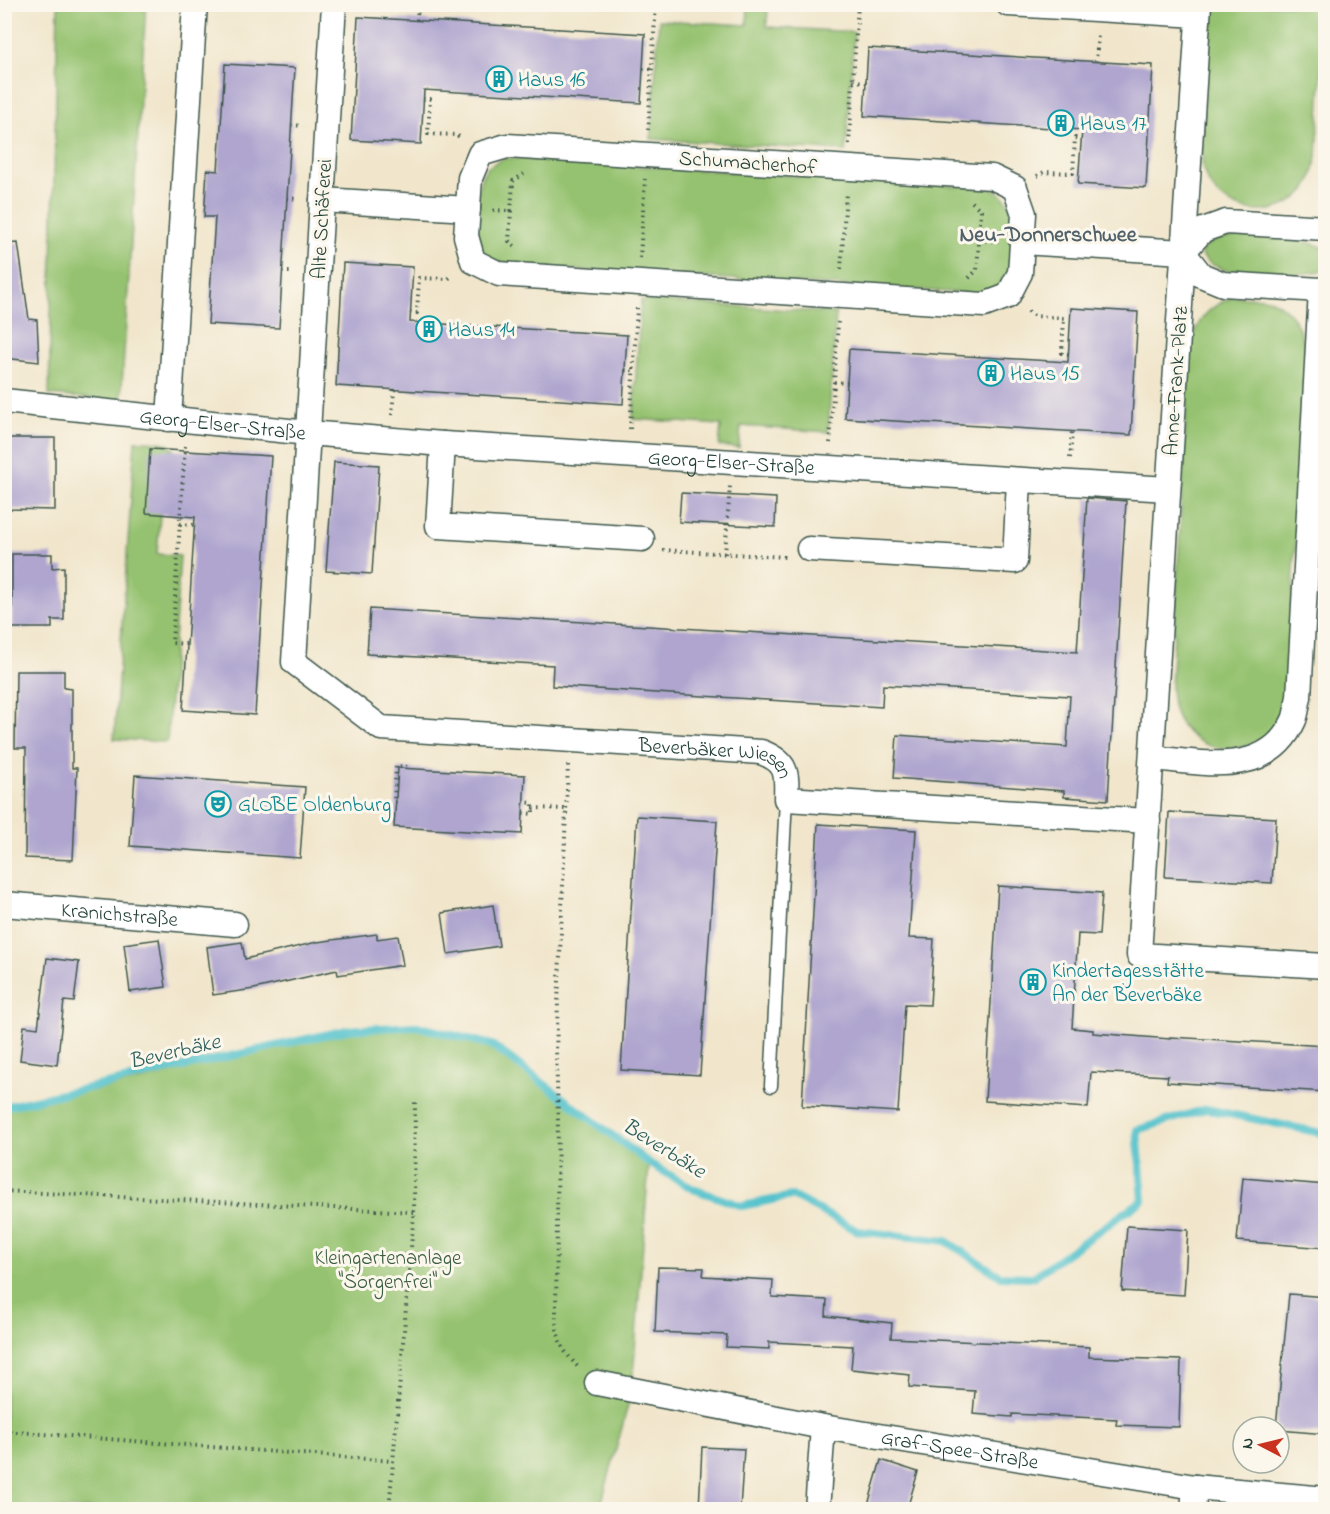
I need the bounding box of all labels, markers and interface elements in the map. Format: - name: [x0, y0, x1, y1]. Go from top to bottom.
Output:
- building icon: Haus 16: [484, 64, 514, 94]
- place label: Haus 16: [518, 66, 585, 96]
- building icon: Haus 17: [1046, 108, 1076, 138]
- place label: Haus 17: [1080, 110, 1147, 140]
- street label: Schumacherhof: [678, 144, 818, 184]
- street label: Alte Schäferei: [305, 158, 341, 280]
- district label: Neu-Donnerschwee: [960, 220, 1138, 252]
- street label: Anne-Frank-Platz: [1157, 305, 1197, 457]
- building icon: Haus 14: [414, 314, 444, 344]
- place label: Haus 14: [448, 316, 515, 346]
- building icon: Haus 15: [976, 358, 1006, 388]
- place label: Haus 15: [1010, 360, 1080, 390]
- street label: Georg-Elser-Straße: [138, 402, 308, 450]
- street label: Georg-Elser-Straße: [647, 444, 816, 484]
- street label: Beverbäker Wiesen: [636, 731, 799, 782]
- theatre icon: GLOBE Oldenburg: [203, 789, 233, 819]
- place label: GLOBE Oldenburg: [238, 791, 391, 823]
- street label: Kranichstraße: [60, 896, 180, 936]
- place label: Kindertagesstätte An der Beverbäke: [1052, 957, 1204, 1011]
- building icon: Kindertagesstätte An der Beverbäke: [1018, 967, 1048, 997]
- water label: Beverbäke: [126, 1027, 225, 1079]
- water label: Beverbäke: [616, 1111, 712, 1188]
- park label: Kleingartenanlage "Sorgenfrei": [315, 1244, 462, 1300]
- north arrow: [1231, 1415, 1291, 1475]
- street label: Graf-Spee-Straße: [879, 1424, 1041, 1479]
- text: N: [1236, 1436, 1261, 1450]

